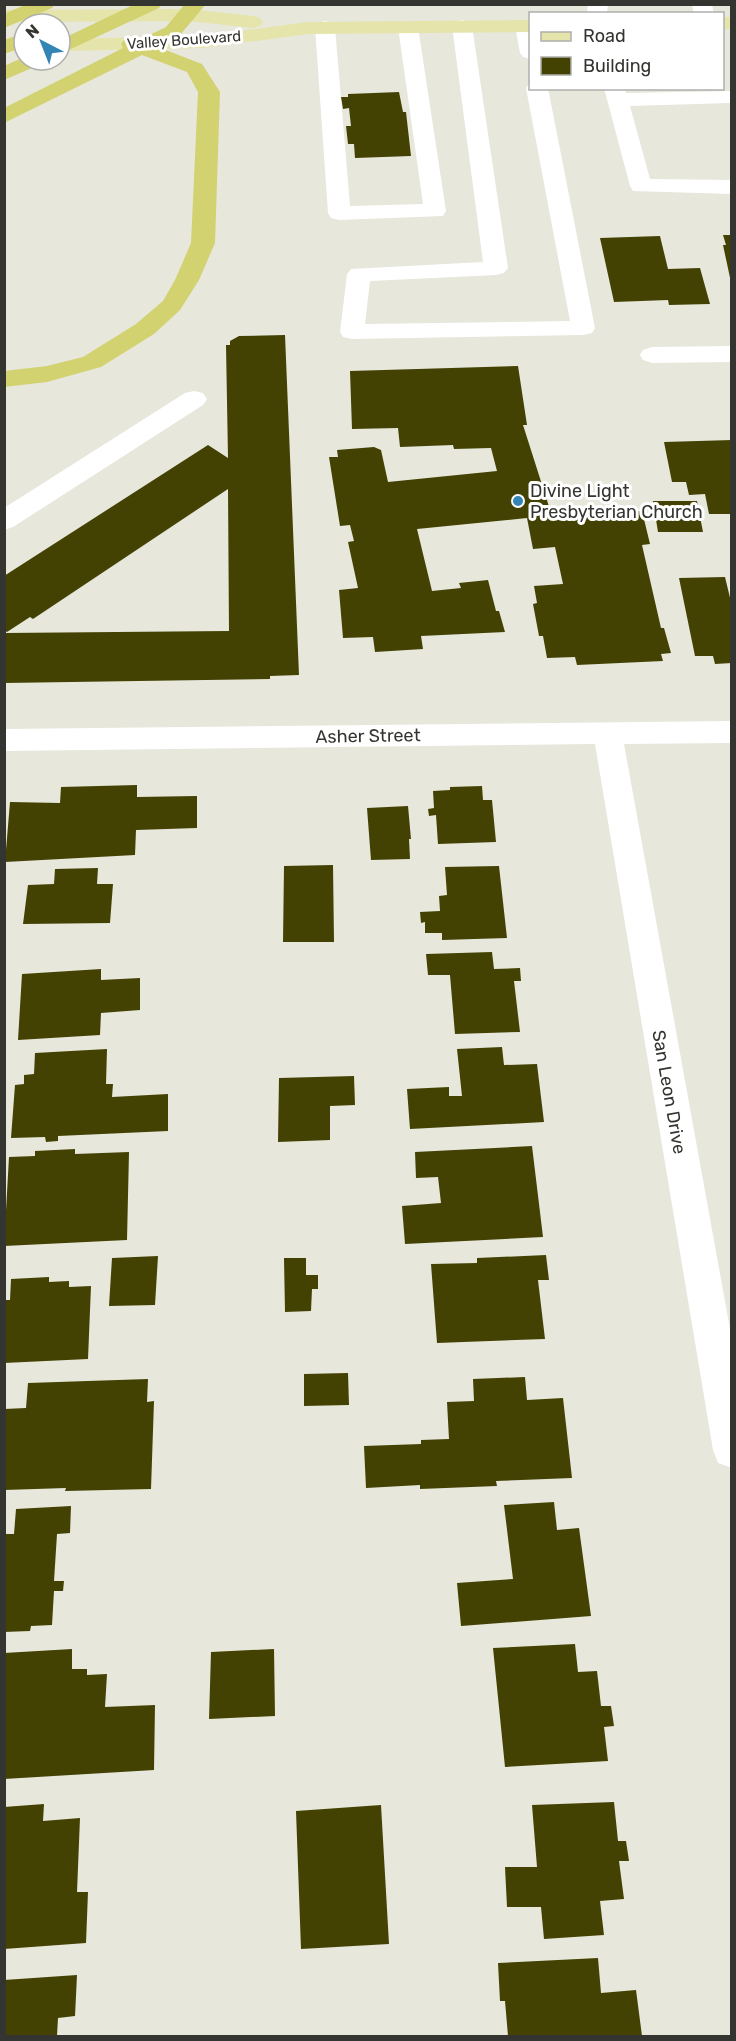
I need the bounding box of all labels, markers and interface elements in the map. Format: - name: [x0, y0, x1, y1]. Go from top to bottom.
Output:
- north arrow: [12, 12, 72, 72]
- legend: [529, 12, 724, 90]
- text: N: [22, 20, 43, 42]
- text: Road: [583, 25, 626, 47]
- street label: Valley Boulevard: [126, 27, 242, 53]
- text: Building: [583, 55, 651, 77]
- place label: Divine Light Presbyterian Church: [530, 480, 703, 523]
- marker: Divine Light Presbyterian Church: [511, 494, 525, 508]
- street label: Asher Street: [315, 724, 421, 748]
- street label: San Leon Drive: [647, 1028, 691, 1156]

